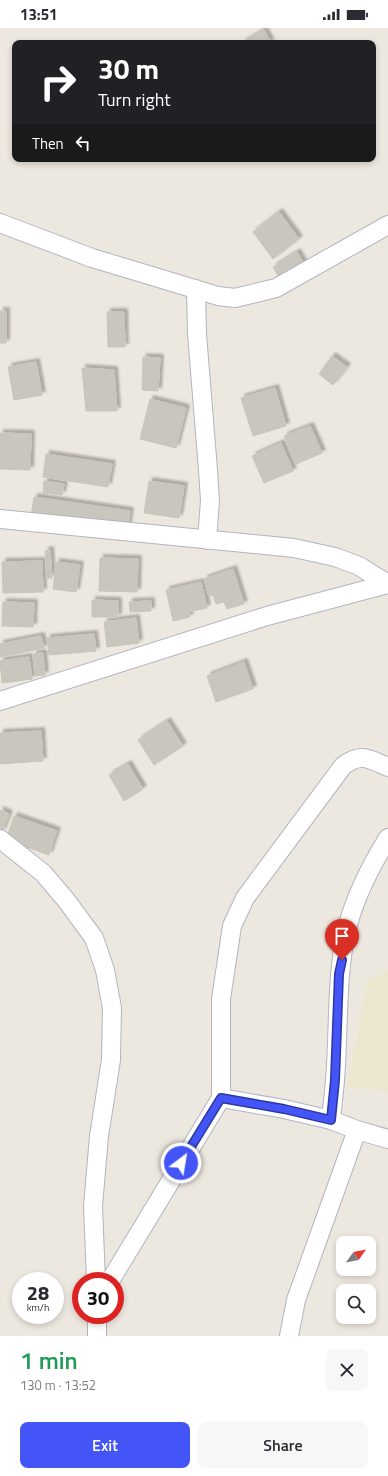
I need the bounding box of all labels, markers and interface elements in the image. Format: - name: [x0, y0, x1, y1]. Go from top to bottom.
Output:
- text: 13:51: [20, 3, 57, 26]
- text: 30 m: [98, 47, 159, 90]
- icon: right: [32, 56, 84, 108]
- text: Turn right: [98, 86, 171, 113]
- text: Then: [32, 132, 64, 155]
- icon: left: [72, 132, 94, 154]
- pin: [325, 919, 359, 960]
- icon: arrive: [331, 925, 353, 947]
- position arrow: [160, 1142, 202, 1184]
- north arrow: [336, 1236, 376, 1276]
- map controls: [336, 1236, 376, 1324]
- speed limit sign: 30: [72, 1272, 124, 1324]
- text: 28: [27, 1277, 49, 1308]
- button: search: [336, 1284, 376, 1324]
- text: km/h: [27, 1300, 49, 1315]
- text: 1 min: [20, 1342, 78, 1378]
- button: close: [326, 1349, 368, 1391]
- text: 130 m · 13:52: [20, 1375, 96, 1395]
- button: Exit: [20, 1422, 190, 1468]
- button: Share: [198, 1422, 368, 1468]

